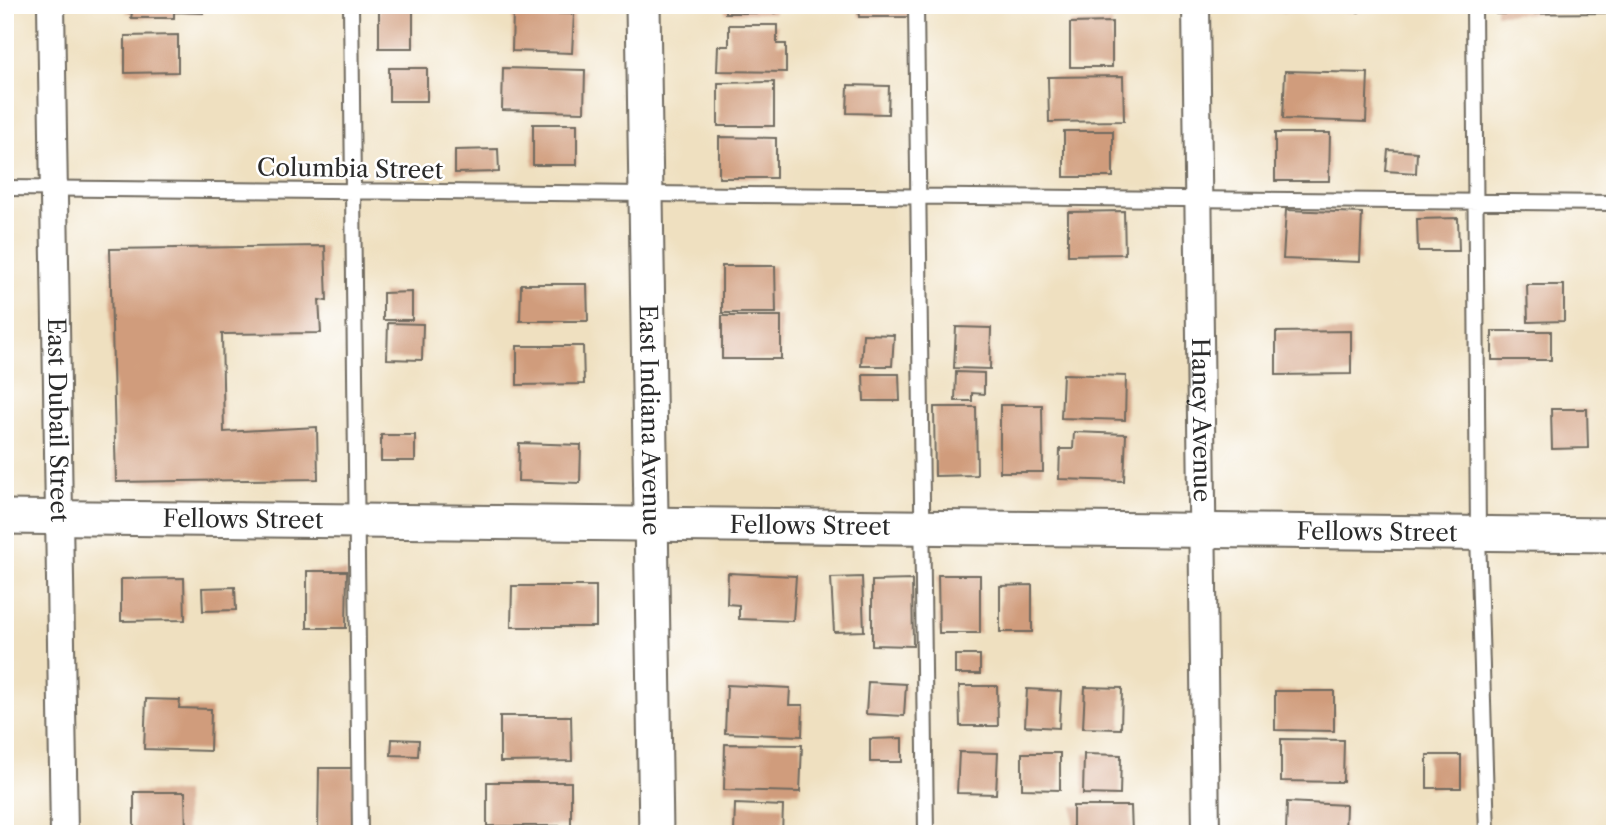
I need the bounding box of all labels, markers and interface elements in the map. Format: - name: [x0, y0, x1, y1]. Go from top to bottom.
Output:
- street label: Columbia Street: [257, 152, 444, 185]
- street label: East Indiana Avenue: [634, 304, 666, 536]
- street label: East Dubail Street: [42, 317, 74, 523]
- street label: Haney Avenue: [1186, 338, 1217, 502]
- street label: Fellows Street: [162, 504, 324, 535]
- street label: Fellows Street: [729, 510, 891, 541]
- street label: Fellows Street: [1296, 516, 1458, 547]

